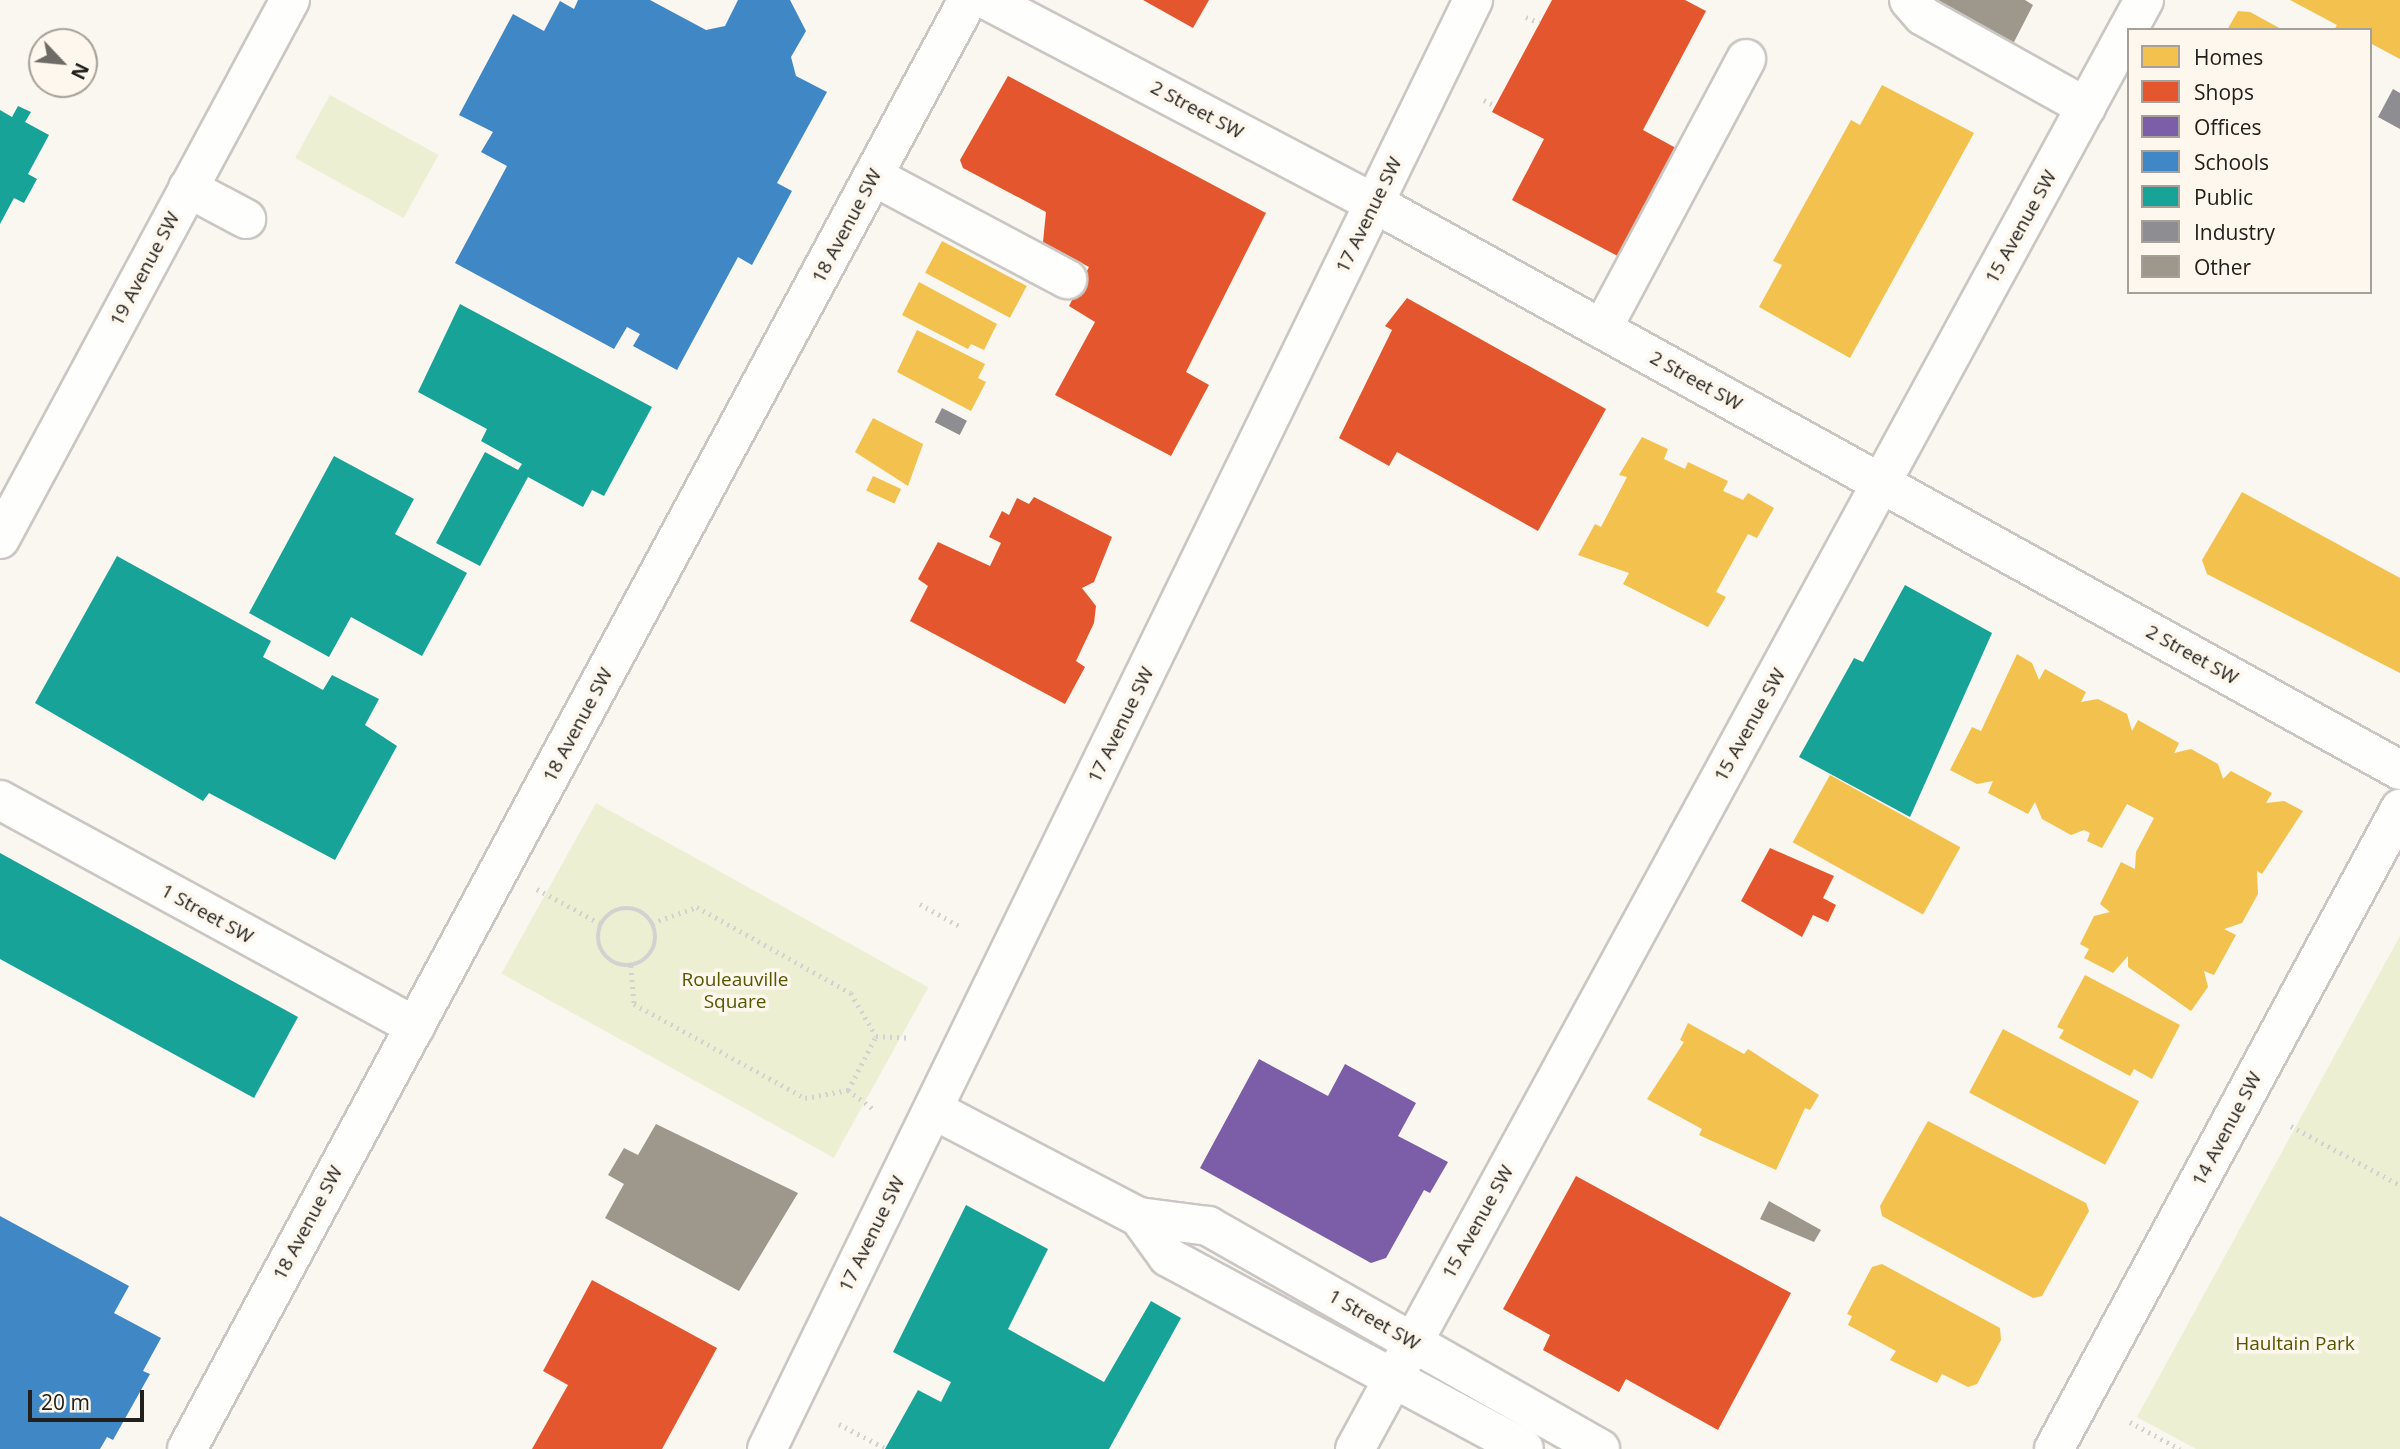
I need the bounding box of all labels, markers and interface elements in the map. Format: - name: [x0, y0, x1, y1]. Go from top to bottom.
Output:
- north arrow: [28, 28, 98, 98]
- legend: [2127, 28, 2372, 294]
- text: Homes: [2194, 43, 2263, 71]
- text: N: [65, 59, 95, 84]
- street label: 2 Street SW: [1147, 76, 1247, 144]
- text: Shops: [2194, 78, 2254, 106]
- text: Offices: [2194, 113, 2262, 141]
- text: Schools: [2194, 148, 2269, 176]
- street label: 17 Avenue SW: [1331, 154, 1407, 276]
- street label: 18 Avenue SW: [807, 165, 887, 287]
- street label: 15 Avenue SW: [1981, 166, 2061, 288]
- text: Public: [2194, 183, 2253, 211]
- street label: 19 Avenue SW: [105, 208, 185, 330]
- text: Industry: [2194, 218, 2275, 246]
- text: Other: [2194, 253, 2251, 281]
- street label: 2 Street SW: [1646, 346, 1746, 416]
- street label: 2 Street SW: [2142, 620, 2242, 690]
- street label: 18 Avenue SW: [538, 664, 618, 786]
- street label: 17 Avenue SW: [1083, 664, 1159, 786]
- street label: 15 Avenue SW: [1710, 664, 1790, 786]
- street label: 1 Street SW: [157, 879, 257, 949]
- park label: Rouleauville Square: [681, 969, 789, 1013]
- street label: 14 Avenue SW: [2187, 1068, 2267, 1190]
- street label: 15 Avenue SW: [1438, 1161, 1518, 1283]
- street label: 18 Avenue SW: [268, 1162, 348, 1284]
- street label: 17 Avenue SW: [834, 1173, 910, 1295]
- street label: 1 Street SW: [1324, 1285, 1424, 1355]
- park label: Haultain Park: [2235, 1333, 2355, 1355]
- scale bar: [32, 1376, 147, 1420]
- text: 20 m: [41, 1388, 90, 1416]

